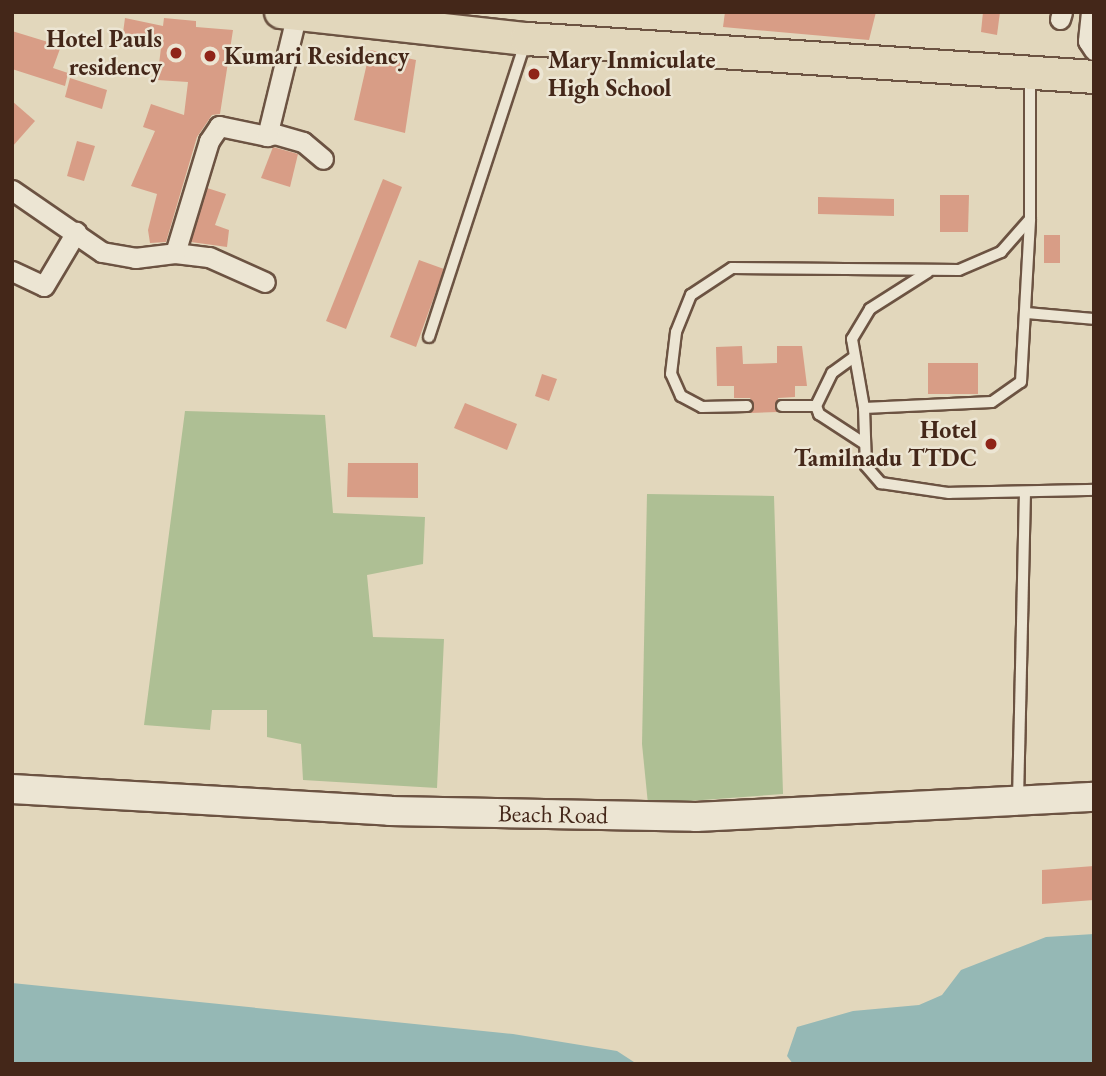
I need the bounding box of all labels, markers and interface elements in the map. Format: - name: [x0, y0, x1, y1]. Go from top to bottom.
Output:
- place label: Hotel Pauls residency: [46, 25, 162, 81]
- place label: Kumari Residency: [224, 42, 409, 70]
- marker: Hotel Pauls residency: [168, 45, 184, 61]
- place label: Mary Inmiculate High School: [548, 46, 715, 102]
- marker: Kumari Residency: [202, 48, 218, 64]
- marker: Mary Inmiculate High School: [526, 66, 542, 82]
- place label: Hotel Tamilnadu TTDC: [794, 416, 977, 472]
- marker: Hotel Tamilnadu TTDC: [983, 436, 999, 452]
- street label: Beach Road: [498, 799, 608, 829]

